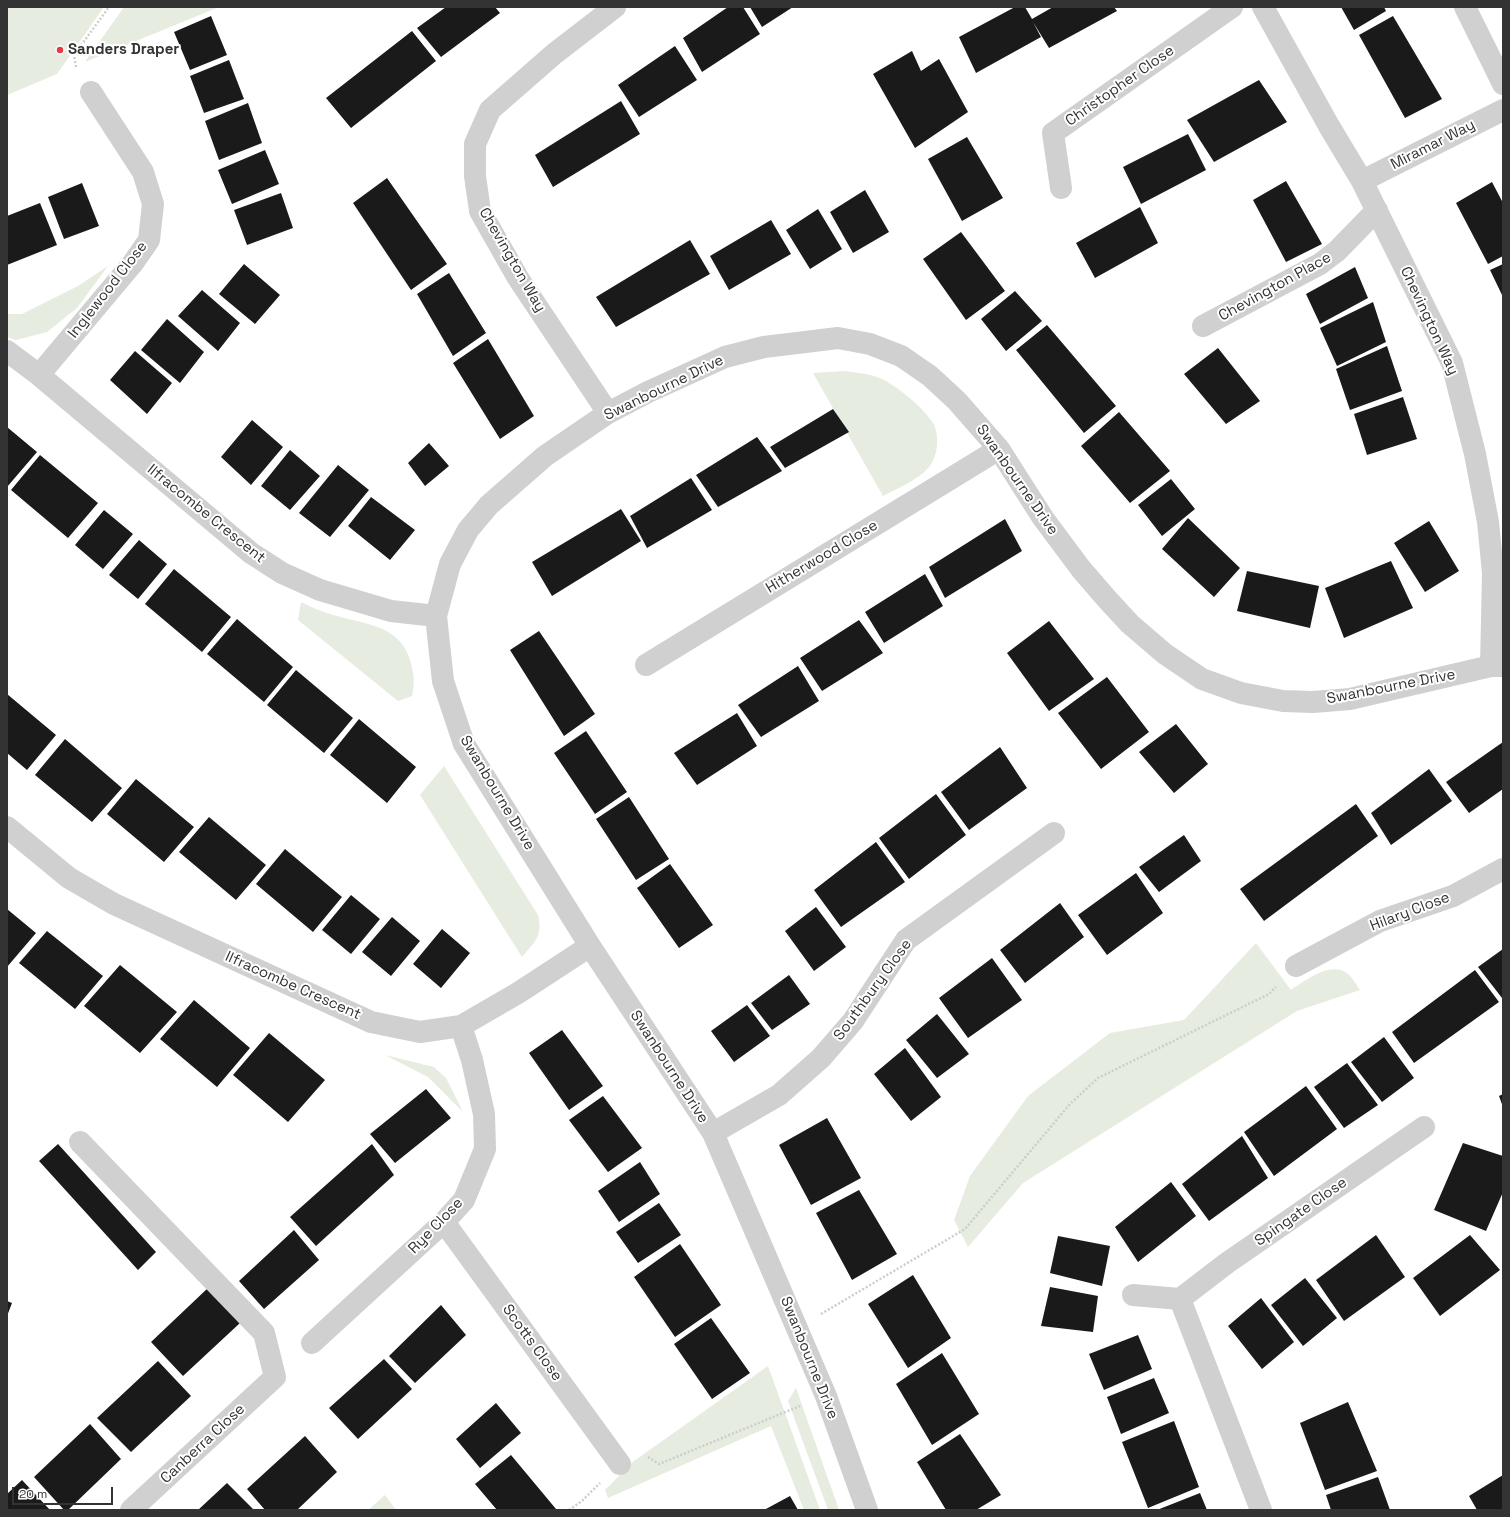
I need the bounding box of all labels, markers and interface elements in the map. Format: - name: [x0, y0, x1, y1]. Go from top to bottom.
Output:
- place label: Sanders Draper: [68, 41, 179, 59]
- street label: Christopher Close: [1062, 42, 1178, 130]
- marker: Sanders Draper: [55, 45, 65, 55]
- street label: Miramar Way: [1388, 116, 1478, 174]
- street label: Chevington Way: [475, 205, 549, 315]
- street label: Inglewood Close: [65, 238, 151, 342]
- street label: Chevington Place: [1216, 249, 1334, 325]
- street label: Chevington Way: [1396, 264, 1462, 378]
- street label: Swanbourne Drive: [601, 351, 727, 425]
- street label: Swanbourne Drive: [972, 421, 1062, 539]
- street label: Ilfracombe Crescent: [143, 461, 269, 567]
- street label: Hitherwood Close: [763, 516, 881, 598]
- street label: Swanbourne Drive: [1325, 666, 1457, 708]
- street label: Swanbourne Drive: [456, 732, 538, 854]
- street label: Hilary Close: [1368, 889, 1452, 935]
- street label: Southbury Close: [830, 936, 916, 1044]
- street label: Ilfracombe Crescent: [222, 948, 364, 1024]
- street label: Swanbourne Drive: [626, 1007, 712, 1127]
- street label: Spingate Close: [1252, 1174, 1350, 1250]
- street label: Rye Close: [405, 1194, 467, 1258]
- street label: Swanbourne Drive: [776, 1294, 842, 1422]
- street label: Scotts Close: [498, 1301, 566, 1385]
- street label: Canberra Close: [157, 1400, 249, 1488]
- scale bar: [14, 1479, 115, 1505]
- text: 20 m: [19, 1486, 47, 1502]

